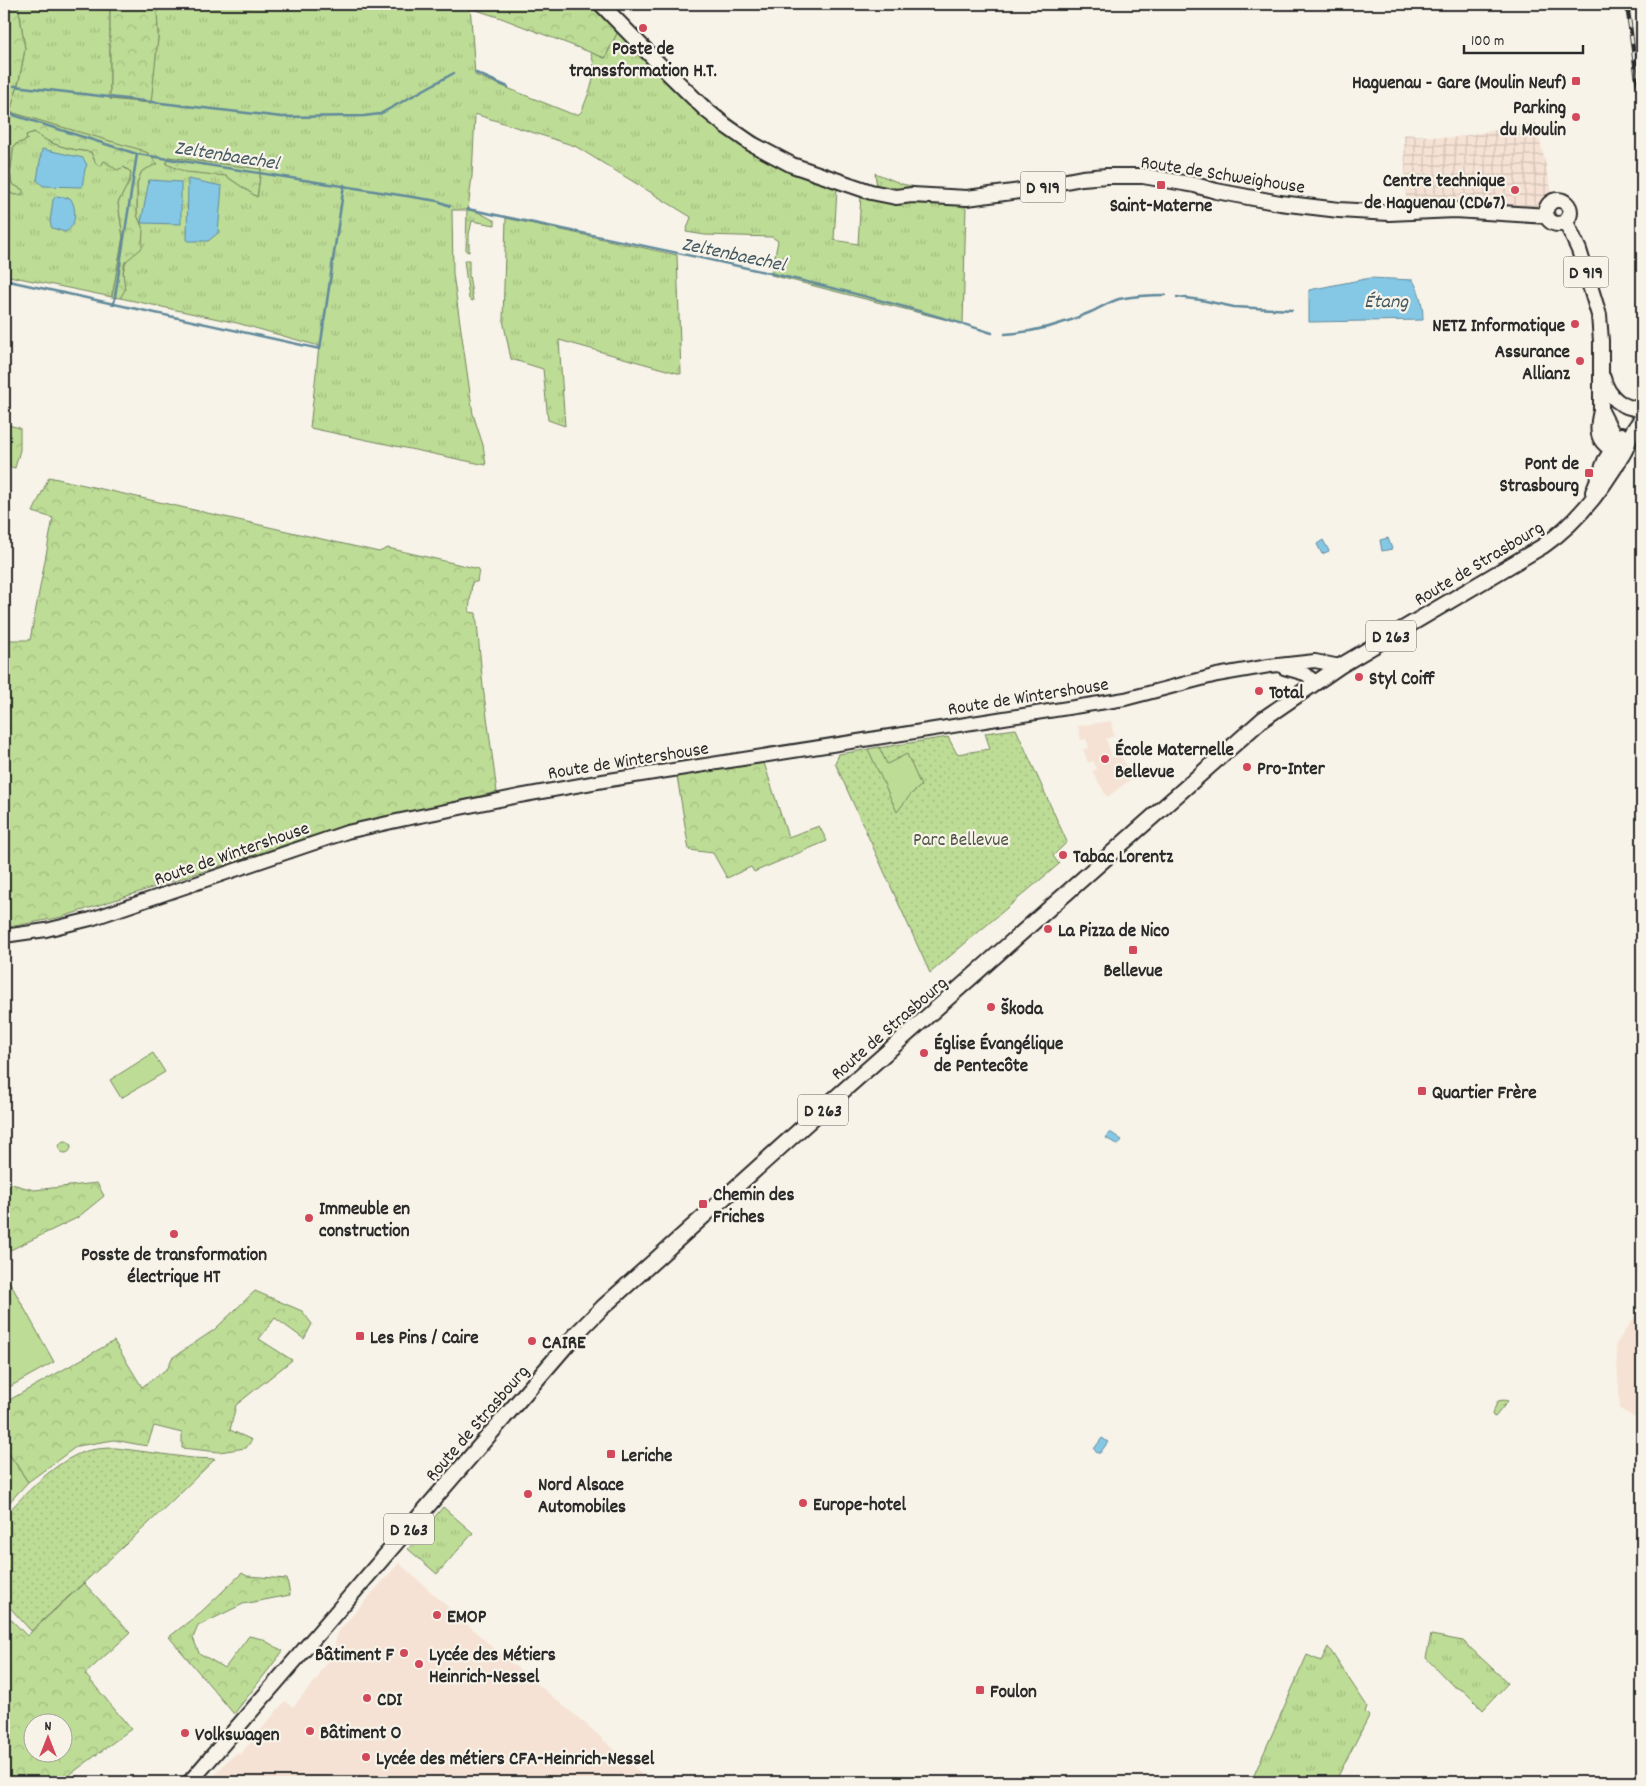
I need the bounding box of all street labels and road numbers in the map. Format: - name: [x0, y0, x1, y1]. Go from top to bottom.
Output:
- street label: Route de Schweighouse: [1138, 150, 1307, 203]
- road number: D 919: [1020, 172, 1066, 202]
- road number: D 919: [1564, 256, 1608, 288]
- street label: Route de Strasbourg: [1410, 516, 1550, 614]
- road number: D 263: [1366, 620, 1416, 652]
- street label: Route de Wintershouse: [946, 672, 1111, 725]
- street label: Route de Wintershouse: [546, 736, 711, 789]
- street label: Route de Wintershouse: [151, 816, 313, 895]
- street label: Route de Strasbourg: [826, 971, 955, 1088]
- road number: D 263: [798, 1094, 848, 1126]
- street label: Route de Strasbourg: [420, 1360, 537, 1489]
- road number: D 263: [384, 1514, 434, 1545]

